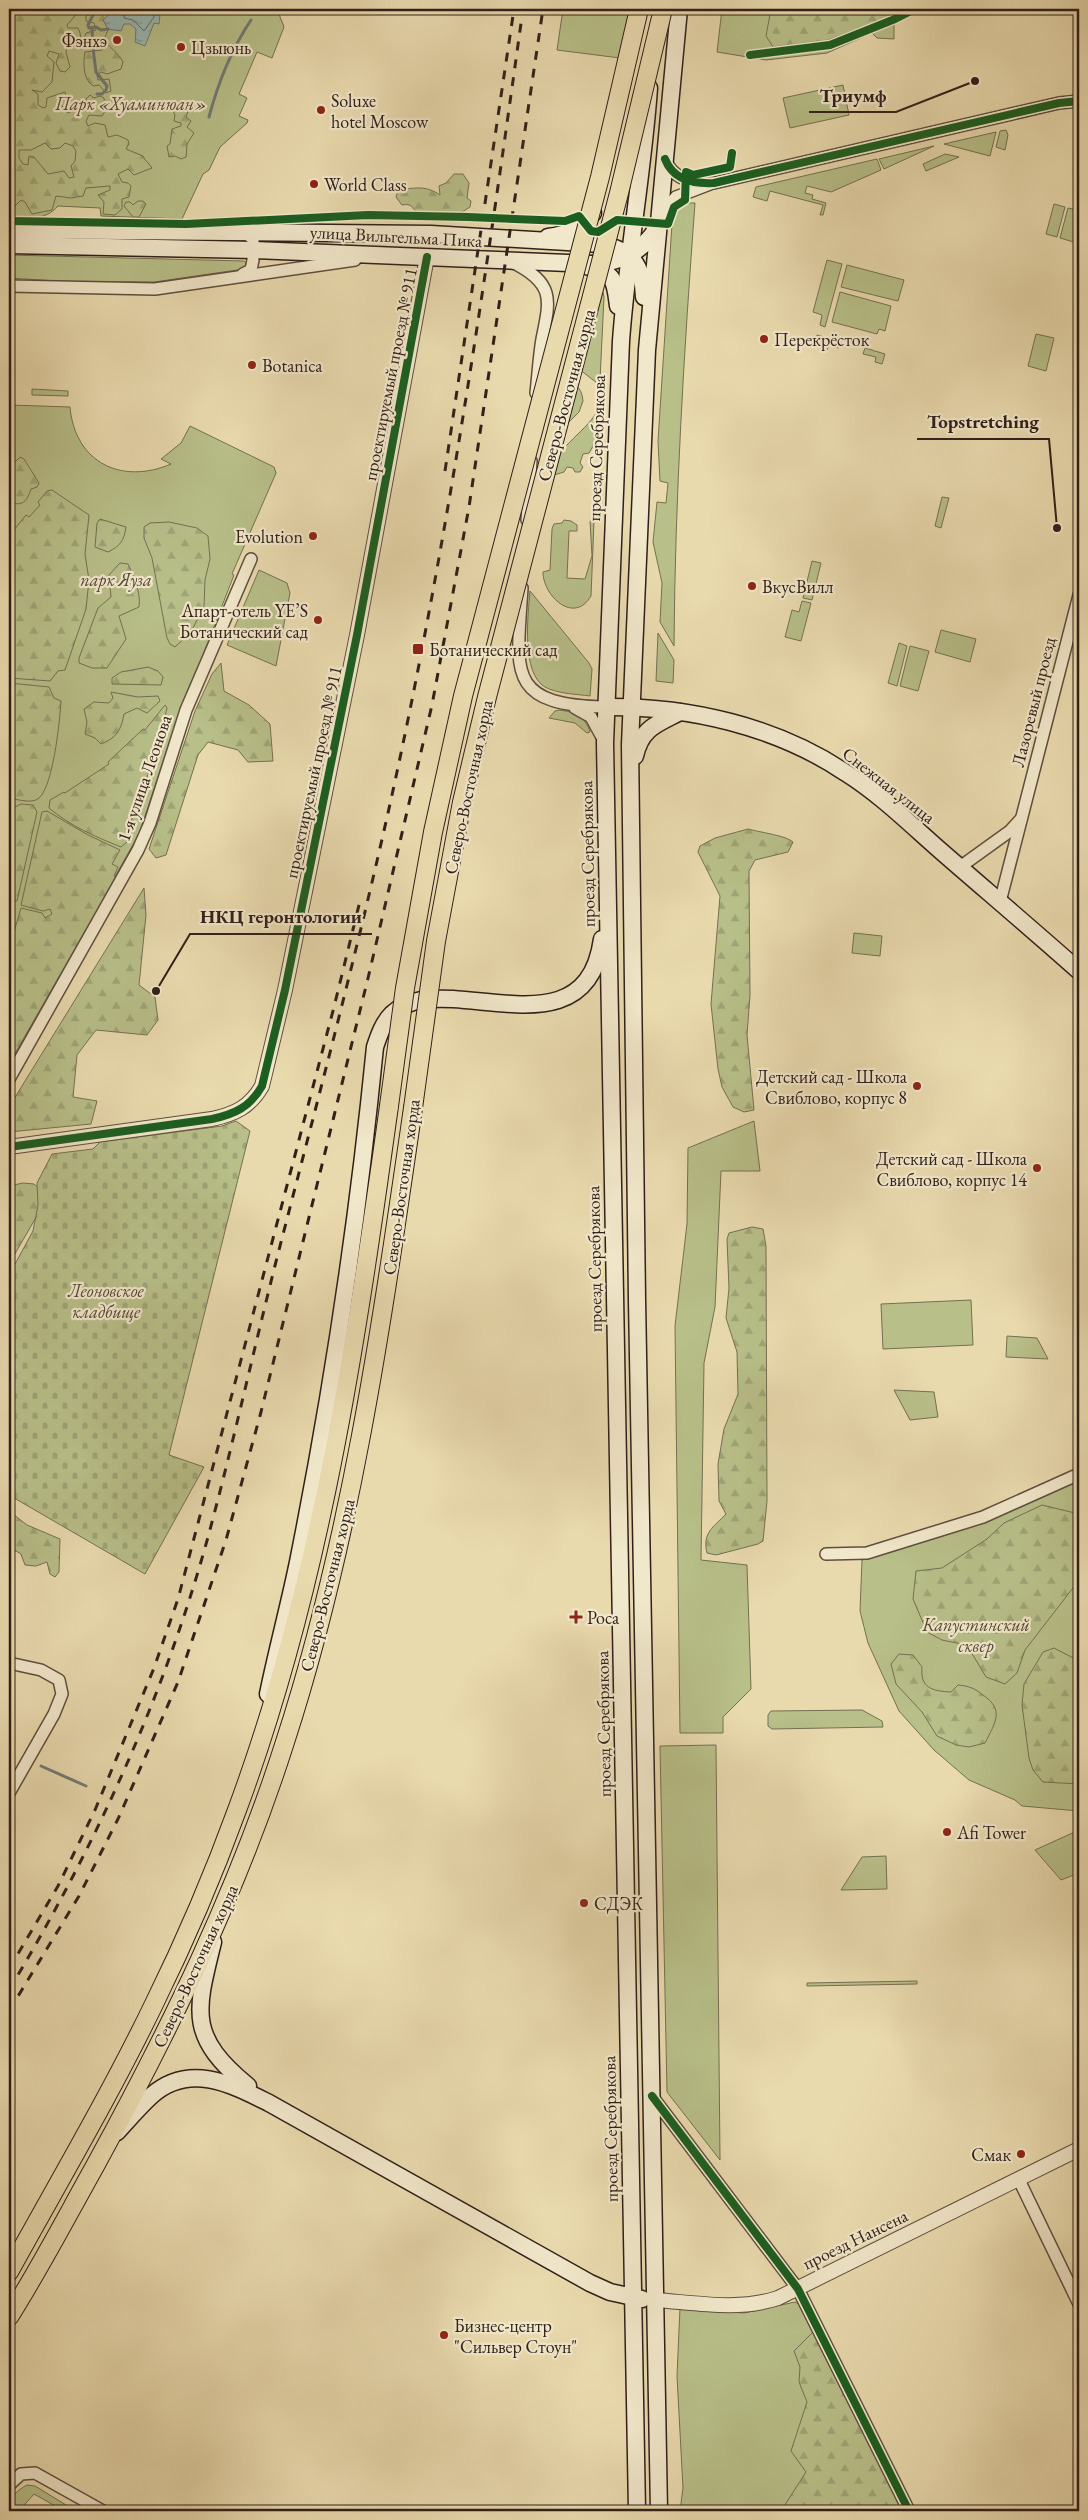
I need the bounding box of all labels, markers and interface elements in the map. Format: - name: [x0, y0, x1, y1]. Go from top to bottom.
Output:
- place label: Фэнхэ: [62, 29, 107, 52]
- marker: Фэнхэ: [111, 34, 123, 46]
- place label: Цзыюнь: [191, 36, 251, 59]
- marker: Цзыюнь: [175, 41, 187, 53]
- callout: Триумф: [809, 78, 896, 112]
- text: Триумф: [819, 83, 887, 108]
- place label: Soluxe hotel Moscow: [331, 89, 429, 133]
- park label: Парк «Хуаминюан»: [54, 92, 207, 116]
- marker: Soluxe hotel Moscow: [315, 104, 327, 116]
- place label: World Class: [324, 173, 407, 196]
- marker: World Class: [308, 178, 320, 190]
- street label: улица Вильгельма Пика: [309, 220, 484, 252]
- street label: проектируемый проезд № 911: [358, 266, 422, 482]
- street label: Северо-Восточная хорда: [532, 306, 600, 484]
- place label: Перекрёсток: [774, 328, 870, 351]
- marker: Перекрёсток: [758, 333, 770, 345]
- place label: Botanica: [262, 354, 323, 377]
- marker: Botanica: [246, 359, 258, 371]
- street label: проезд Серебрякова: [582, 374, 610, 522]
- callout: Topstretching: [917, 405, 1049, 439]
- text: Topstretching: [927, 409, 1040, 434]
- place label: Evolution: [235, 525, 303, 548]
- marker: Evolution: [307, 530, 319, 542]
- park label: парк Яуза: [80, 568, 152, 592]
- place label: ВкусВилл: [762, 575, 834, 598]
- marker: ВкусВилл: [746, 580, 758, 592]
- place label: Апарт-отель YE’S Ботанический сад: [179, 599, 308, 643]
- marker: Апарт-отель YE’S Ботанический сад: [312, 614, 324, 626]
- street label: Лазоревый проезд: [1006, 635, 1060, 769]
- place label: Ботанический сад: [429, 638, 558, 661]
- marker: Ботанический сад: [411, 642, 425, 656]
- street label: проектируемый проезд № 911: [279, 664, 347, 880]
- street label: Северо-Восточная хорда: [438, 697, 498, 876]
- street label: 1-я улица Леонова: [112, 711, 177, 844]
- street label: Снежная улица: [838, 742, 941, 829]
- street label: проезд Серебрякова: [574, 780, 600, 927]
- callout: НКЦ геронтологии: [190, 900, 372, 934]
- text: НКЦ геронтологии: [200, 904, 362, 929]
- place label: Детский сад - Школа Свиблово, корпус 8: [756, 1065, 908, 1109]
- marker: Детский сад - Школа Свиблово, корпус 8: [911, 1080, 923, 1092]
- street label: Северо-Восточная хорда: [377, 1097, 425, 1276]
- place label: Детский сад - Школа Свиблово, корпус 14: [876, 1147, 1028, 1191]
- marker: Детский сад - Школа Свиблово, корпус 14: [1031, 1162, 1043, 1174]
- street label: проезд Серебрякова: [581, 1185, 607, 1332]
- park label: Леоновское кладбище: [67, 1279, 145, 1323]
- street label: Северо-Восточная хорда: [294, 1495, 360, 1674]
- place label: Роса: [587, 1606, 620, 1629]
- marker: Роса: [569, 1610, 583, 1624]
- park label: Капустинский сквер: [921, 1613, 1030, 1658]
- street label: проезд Серебрякова: [590, 1650, 616, 1797]
- place label: Afi Tower: [956, 1821, 1026, 1844]
- marker: Afi Tower: [941, 1826, 953, 1838]
- street label: Северо-Восточная хорда: [147, 1880, 243, 2051]
- place label: СДЭК: [594, 1892, 643, 1915]
- marker: СДЭК: [578, 1897, 590, 1909]
- street label: проезд Серебрякова: [597, 2055, 623, 2202]
- place label: Смак: [971, 2143, 1011, 2166]
- marker: Смак: [1015, 2148, 1027, 2160]
- street label: проезд Нансена: [799, 2203, 912, 2274]
- place label: Бизнес-центр "Сильвер Стоун": [454, 2314, 577, 2358]
- marker: Бизнес-центр "Сильвер Стоун": [438, 2329, 450, 2341]

